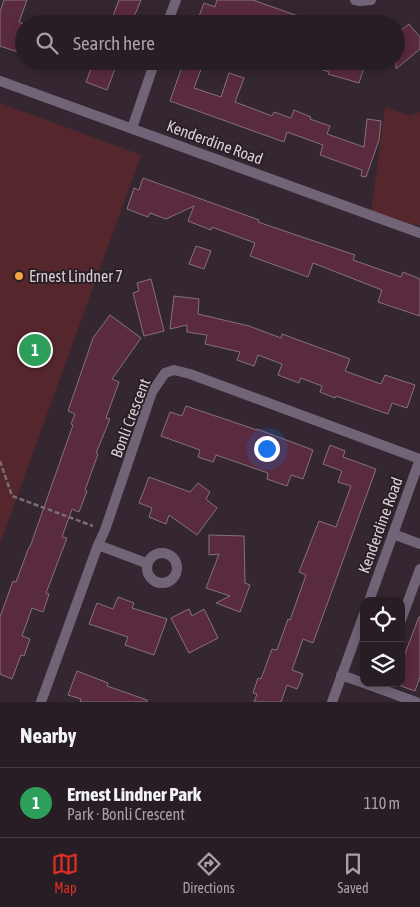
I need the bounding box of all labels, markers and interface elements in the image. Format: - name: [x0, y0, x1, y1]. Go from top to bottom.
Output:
- search box: [15, 15, 405, 70]
- icon: search: [33, 29, 61, 57]
- text: Search here: [73, 32, 155, 54]
- street label: Kenderdine Road: [164, 116, 266, 168]
- place label: Ernest Lindner 7: [29, 267, 123, 285]
- marker: Ernest Lindner 7: [13, 270, 25, 282]
- pin: 1: [19, 331, 51, 369]
- street label: Bonli Crescent: [107, 376, 153, 460]
- your location: [254, 436, 280, 462]
- street label: Kenderdine Road: [354, 474, 406, 576]
- map controls: [360, 597, 405, 687]
- button: locate: [360, 597, 405, 642]
- button: layers: [360, 642, 405, 687]
- text: Nearby: [20, 723, 76, 747]
- text: Ernest Lindner Park: [67, 783, 201, 805]
- text: 1: [32, 794, 40, 812]
- text: 110 m: [364, 794, 400, 812]
- text: Park · Bonli Crescent: [67, 805, 185, 823]
- tab: Map: [51, 850, 79, 896]
- tab: Directions: [182, 850, 235, 896]
- tab: Saved: [338, 850, 369, 896]

